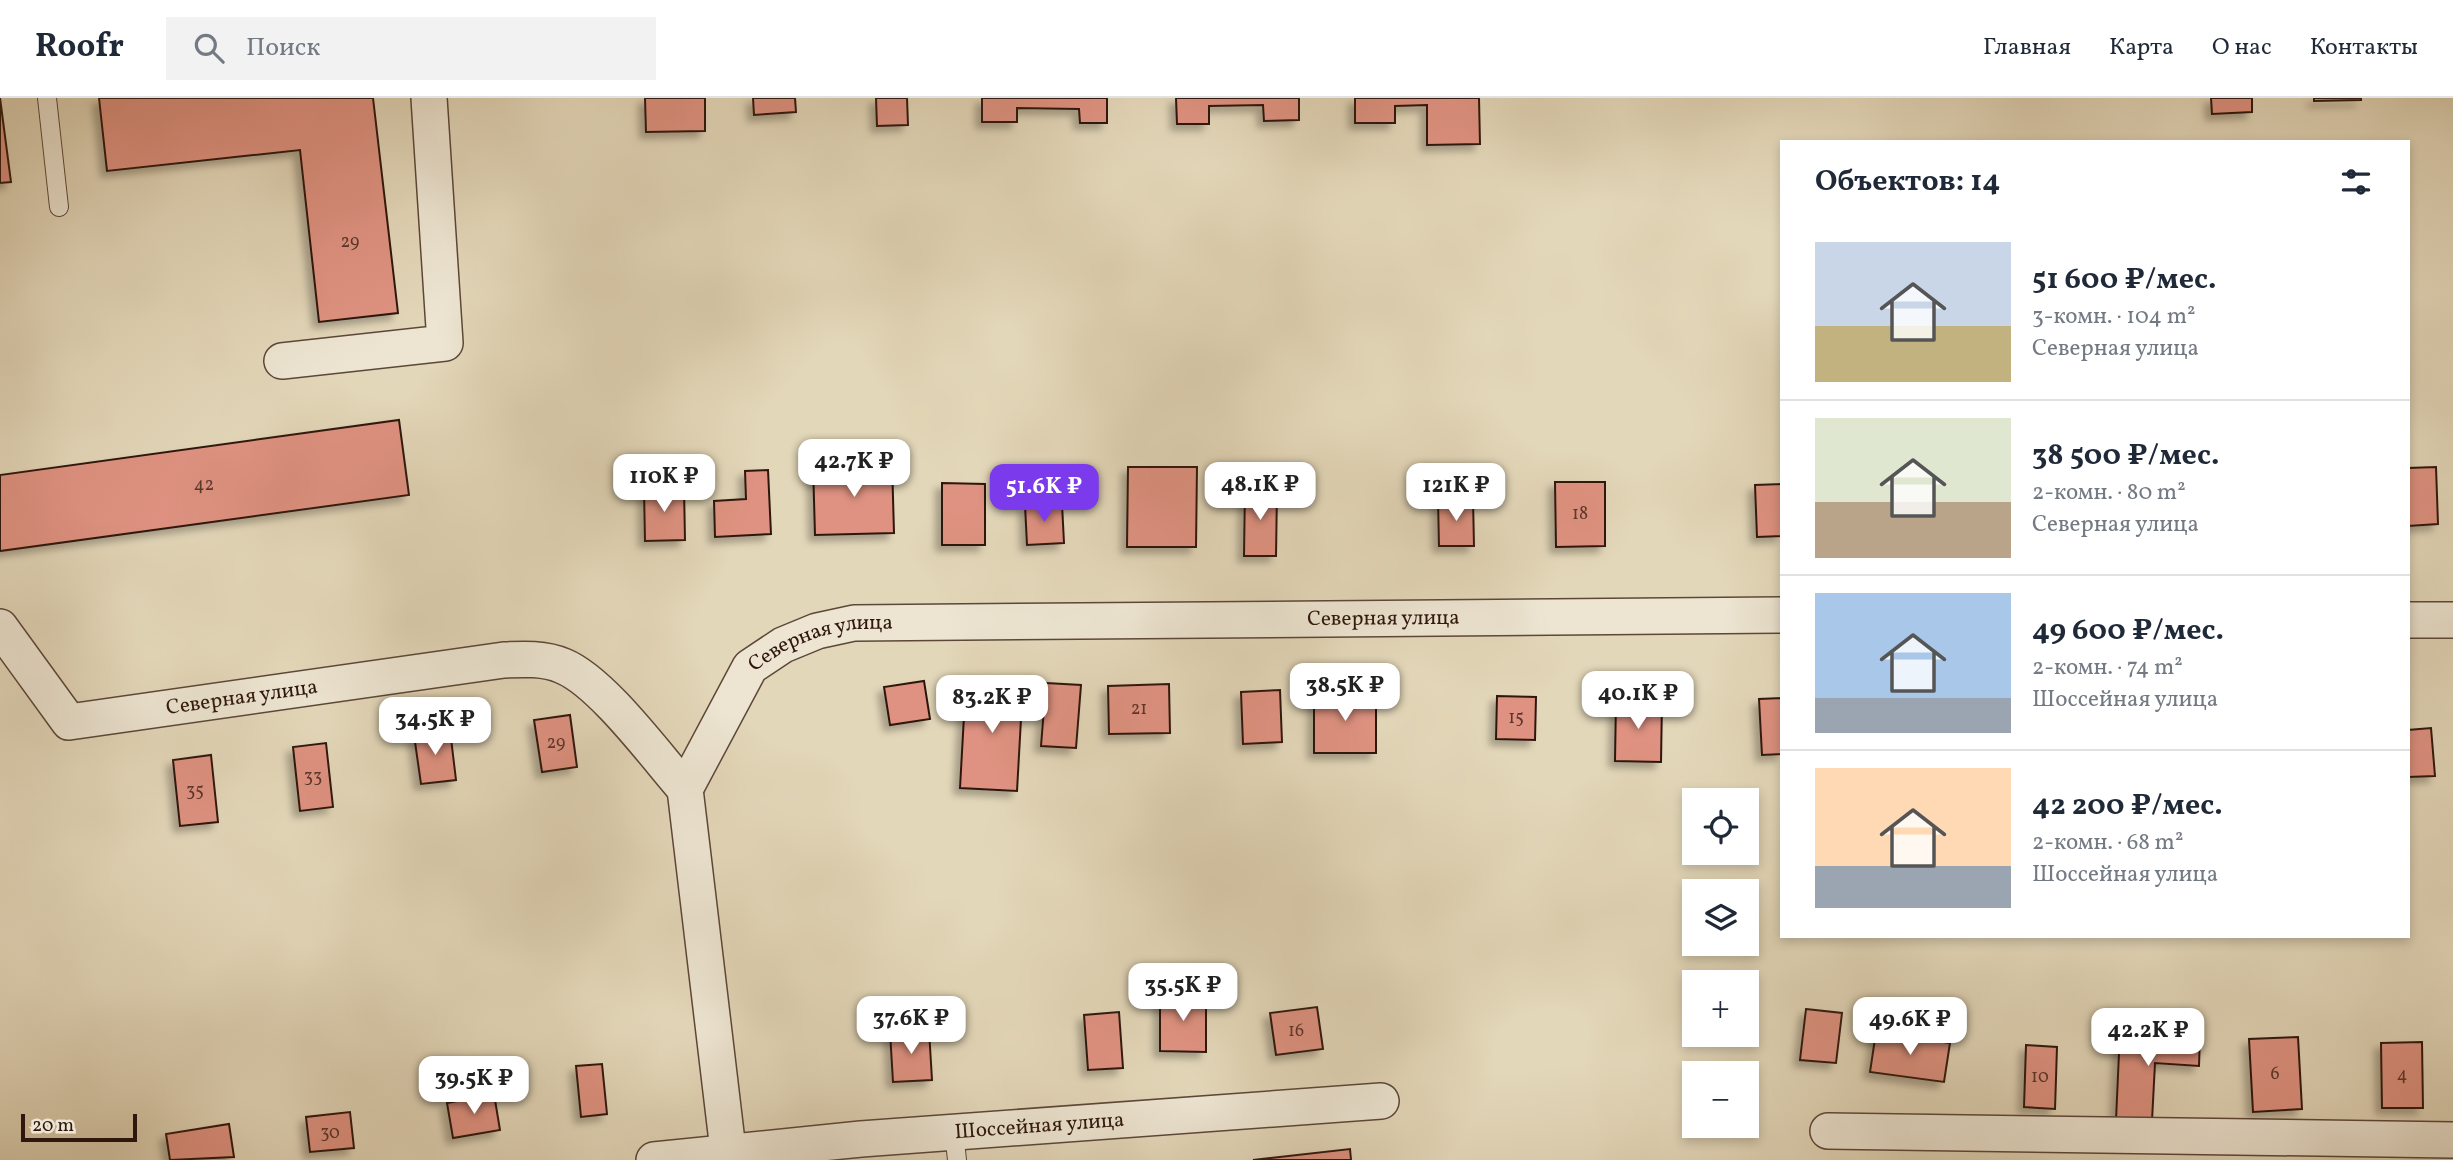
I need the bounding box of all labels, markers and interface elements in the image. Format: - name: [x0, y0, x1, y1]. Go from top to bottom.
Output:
- search box: [166, 17, 656, 80]
- text: Roofr: [35, 25, 124, 71]
- icon: search: [190, 29, 228, 67]
- text: Поиск: [246, 30, 320, 66]
- text: Главная: [1983, 31, 2071, 65]
- text: Карта: [2109, 31, 2174, 65]
- text: О нас: [2212, 31, 2272, 65]
- text: Контакты: [2310, 31, 2418, 65]
- text: Объектов: 14: [1815, 161, 2000, 203]
- icon: filters: [2337, 163, 2375, 201]
- house number: 29: [341, 230, 359, 255]
- text: 51 600 ₽/мес.: [2032, 259, 2217, 301]
- icon: home: [1871, 270, 1955, 354]
- text: 3-комн. · 104 m²: [2032, 301, 2196, 333]
- text: Северная улица: [2032, 333, 2199, 365]
- text: 38 500 ₽/мес.: [2032, 435, 2219, 477]
- pin: 42.7K ₽: [789, 440, 919, 499]
- text: 42.7K ₽: [814, 446, 894, 478]
- icon: home: [1871, 446, 1955, 530]
- pin: 110K ₽: [607, 454, 721, 514]
- text: 110K ₽: [629, 461, 699, 493]
- pin: 48.1K ₽: [1195, 462, 1325, 522]
- pin: 51.6K ₽: [979, 464, 1109, 524]
- pin: 121K ₽: [1399, 464, 1513, 523]
- text: 48.1K ₽: [1221, 469, 1299, 501]
- text: 121K ₽: [1422, 470, 1490, 502]
- text: 51.6K ₽: [1006, 471, 1082, 503]
- house number: 42: [194, 473, 214, 498]
- text: 2-комн. · 80 m²: [2032, 477, 2186, 509]
- house number: 18: [1572, 502, 1588, 527]
- text: Северная улица: [2032, 509, 2199, 541]
- street label: Северная улица: [1307, 603, 1460, 634]
- street label: Северная улица: [742, 608, 893, 679]
- text: 49 600 ₽/мес.: [2032, 610, 2224, 652]
- icon: home: [1871, 621, 1955, 705]
- text: 2-комн. · 74 m²: [2032, 652, 2183, 684]
- pin: 38.5K ₽: [1280, 664, 1410, 723]
- text: 38.5K ₽: [1306, 670, 1384, 702]
- street label: Северная улица: [164, 672, 319, 722]
- pin: 40.1K ₽: [1573, 672, 1703, 731]
- pin: 83.2K ₽: [927, 676, 1057, 735]
- text: 40.1K ₽: [1598, 678, 1678, 710]
- text: 83.2K ₽: [952, 682, 1032, 714]
- text: Шоссейная улица: [2032, 684, 2218, 716]
- house number: 21: [1131, 697, 1147, 722]
- pin: 34.5K ₽: [370, 698, 500, 757]
- text: 34.5K ₽: [395, 704, 475, 736]
- house number: 15: [1508, 706, 1524, 731]
- house number: 29: [547, 731, 565, 756]
- house number: 33: [304, 765, 322, 790]
- house number: 35: [186, 779, 204, 804]
- text: 42 200 ₽/мес.: [2032, 785, 2223, 827]
- map controls: [1682, 788, 1759, 1138]
- button: locate: [1682, 788, 1759, 865]
- icon: home: [1871, 796, 1955, 880]
- text: 2-комн. · 68 m²: [2032, 827, 2183, 859]
- text: Шоссейная улица: [2032, 859, 2218, 891]
- button: layers: [1682, 879, 1759, 956]
- pin: 35.5K ₽: [1118, 964, 1248, 1023]
- text: 35.5K ₽: [1144, 970, 1222, 1002]
- button: +: [1682, 970, 1759, 1047]
- pin: 37.6K ₽: [846, 996, 976, 1056]
- pin: 49.6K ₽: [1845, 998, 1975, 1057]
- text: 37.6K ₽: [873, 1003, 949, 1035]
- text: 49.6K ₽: [1869, 1004, 1951, 1036]
- pin: 42.2K ₽: [2083, 1009, 2213, 1068]
- text: 42.2K ₽: [2107, 1015, 2189, 1047]
- house number: 16: [1288, 1019, 1304, 1044]
- pin: 39.5K ₽: [409, 1056, 539, 1116]
- button: −: [1682, 1061, 1759, 1138]
- house number: 6: [2270, 1062, 2280, 1087]
- text: 39.5K ₽: [435, 1063, 513, 1095]
- house number: 4: [2397, 1063, 2407, 1088]
- house number: 10: [2031, 1065, 2049, 1090]
- street label: Шоссейная улица: [954, 1105, 1125, 1147]
- scale bar: [21, 1111, 136, 1143]
- text: 20 m: [32, 1113, 74, 1139]
- house number: 30: [320, 1121, 340, 1146]

